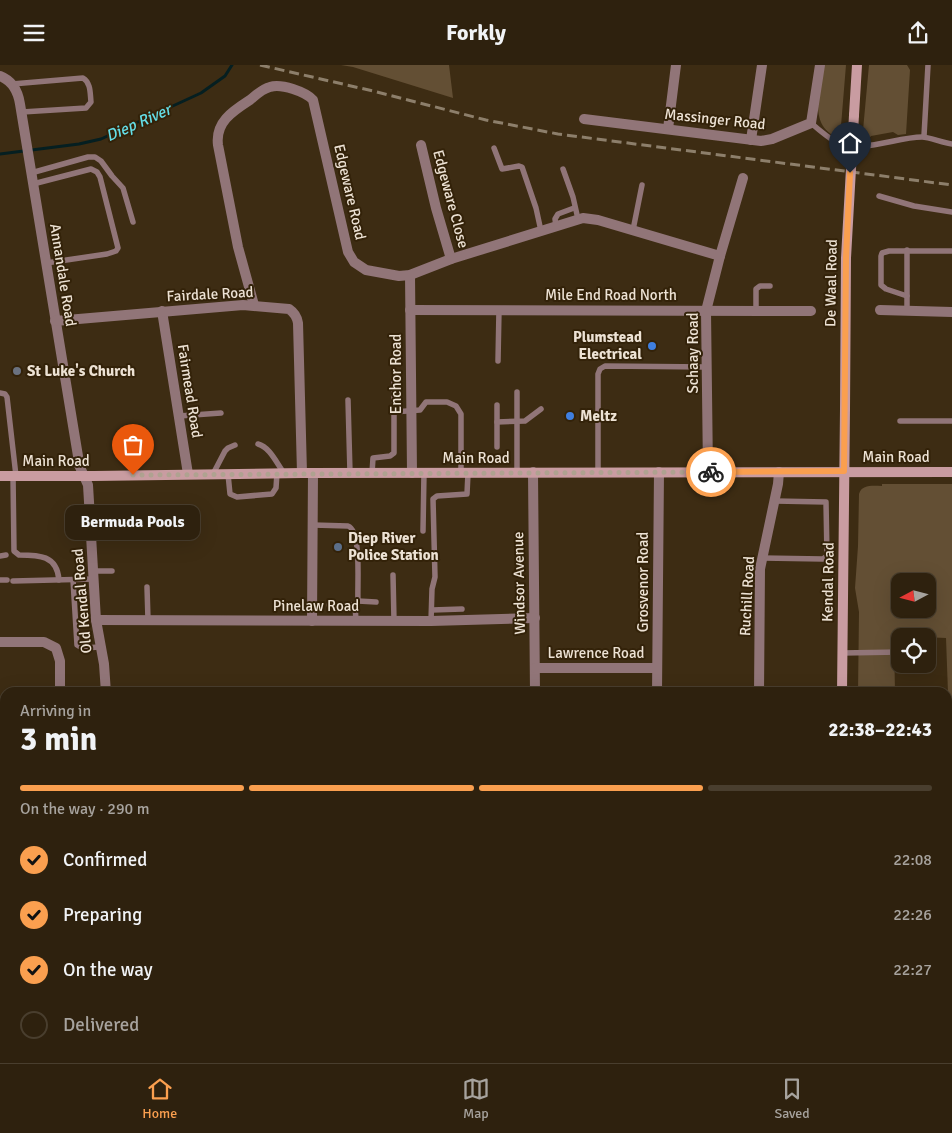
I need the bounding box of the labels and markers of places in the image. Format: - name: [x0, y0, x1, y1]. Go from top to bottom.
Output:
- pin: [829, 122, 871, 173]
- place label: Plumstead Electrical: [573, 328, 642, 363]
- marker: Plumstead Electrical: [646, 340, 658, 352]
- place label: St Luke's Church: [27, 362, 135, 380]
- marker: St Luke's Church: [11, 365, 23, 377]
- place label: Meltz: [580, 407, 617, 425]
- marker: Meltz: [564, 410, 576, 422]
- pin: [112, 424, 154, 475]
- callout: Bermuda Pools: [66, 505, 200, 540]
- place label: Diep River Police Station: [348, 529, 439, 564]
- marker: Diep River Police Station: [332, 541, 344, 553]

